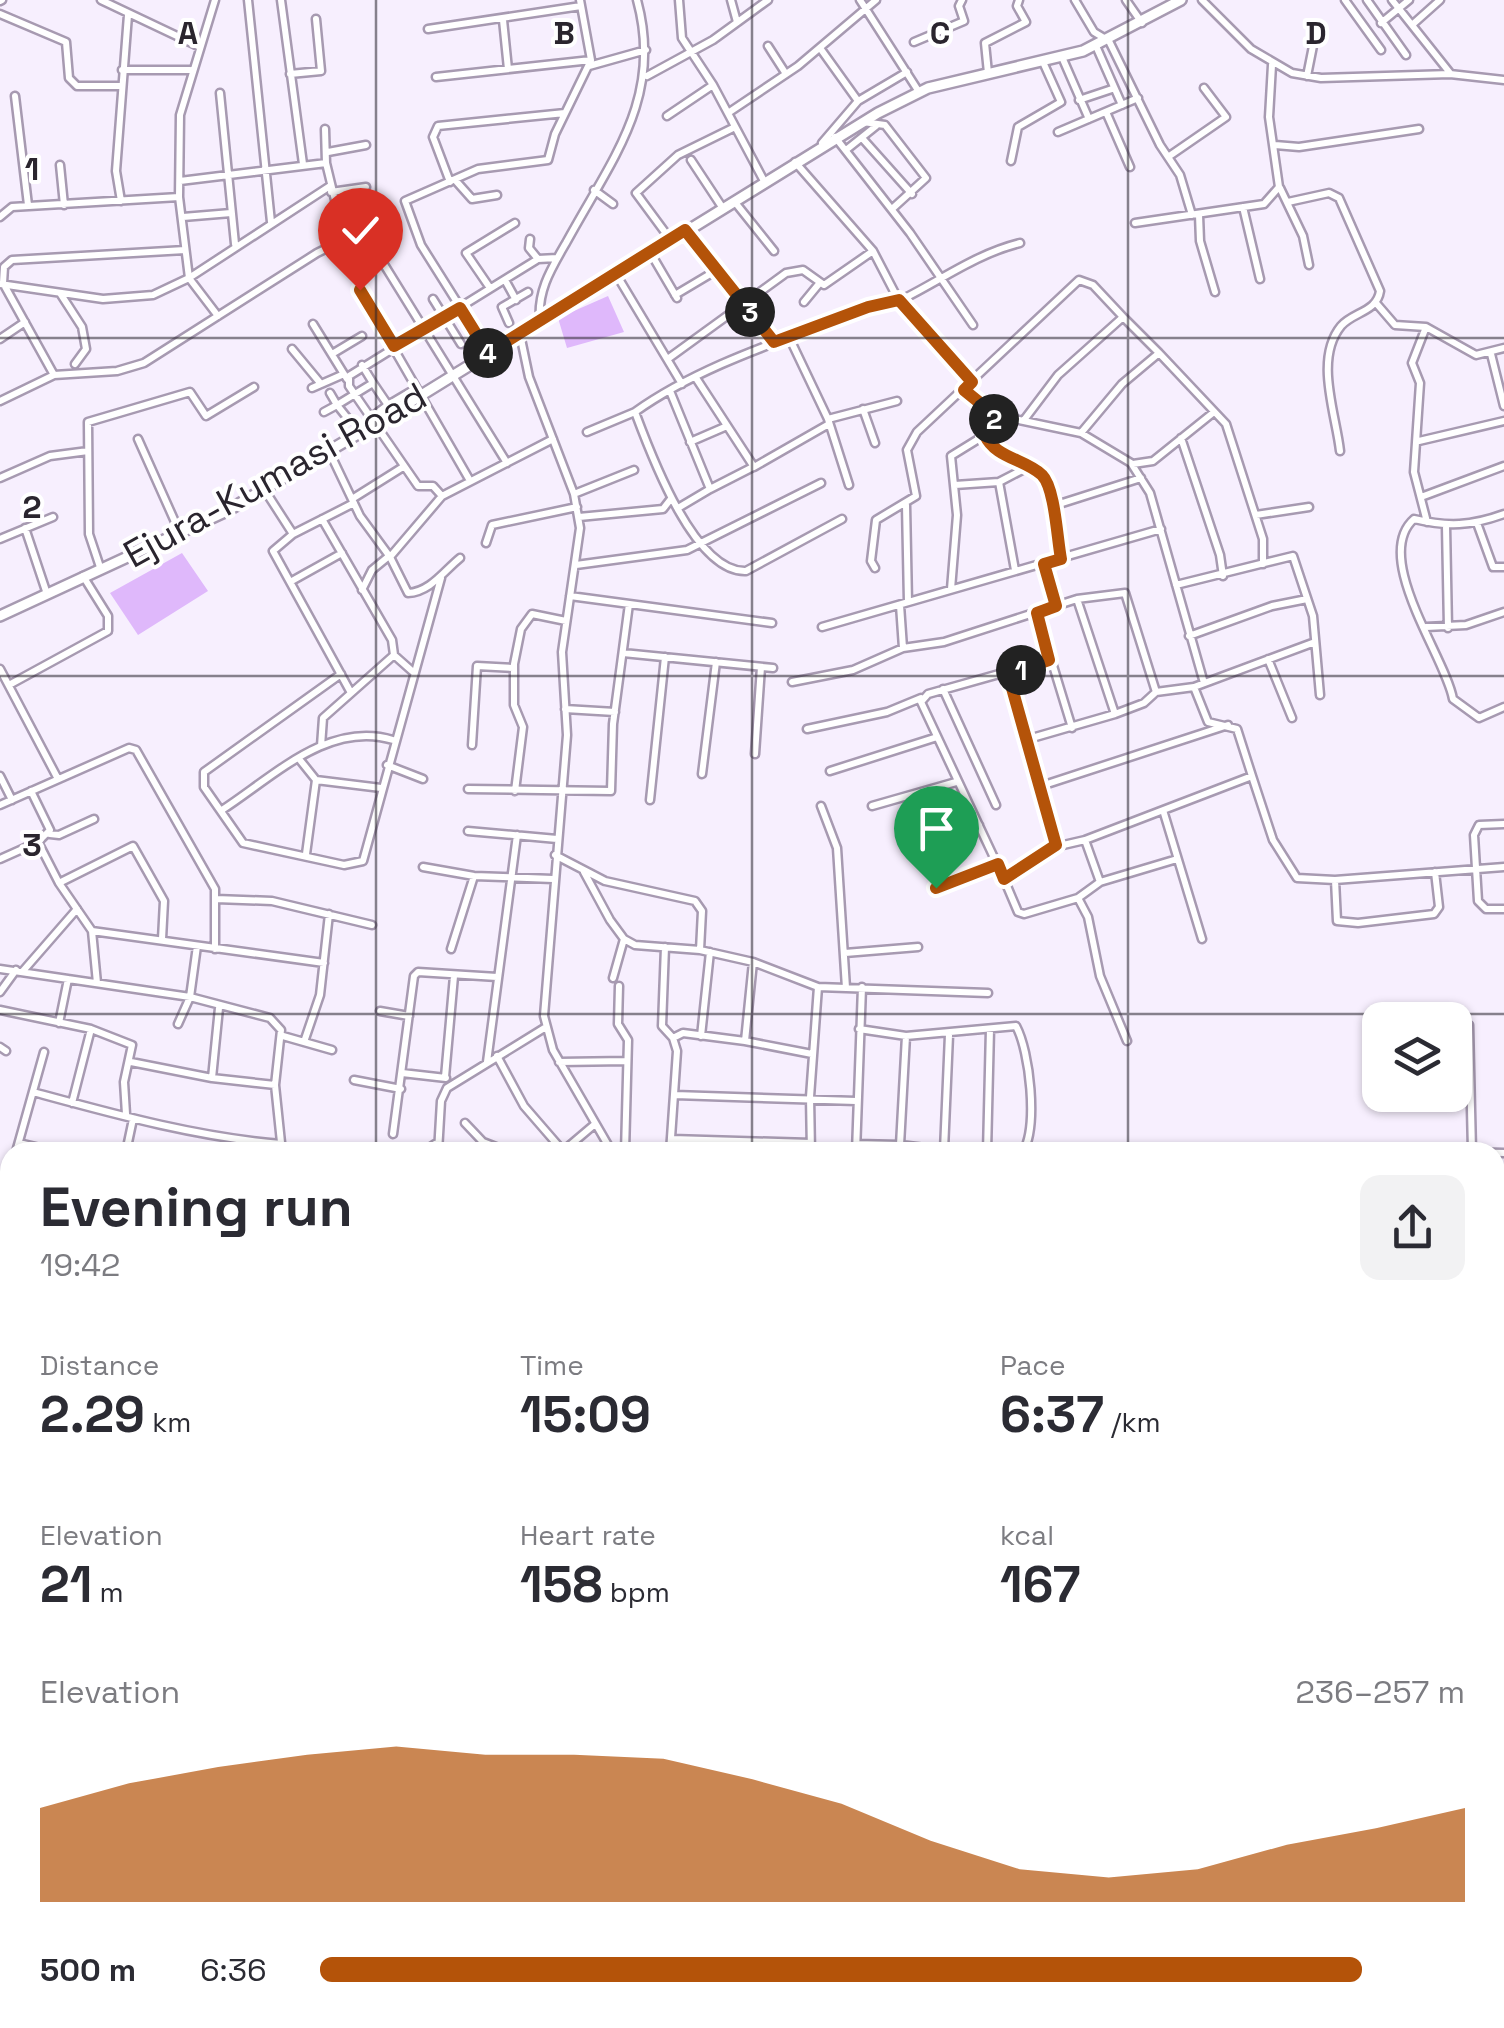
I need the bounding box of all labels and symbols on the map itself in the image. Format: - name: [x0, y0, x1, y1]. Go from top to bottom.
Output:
- text: A: [178, 13, 198, 53]
- text: B: [553, 13, 575, 53]
- text: C: [930, 13, 950, 53]
- text: D: [1305, 13, 1327, 53]
- text: 1: [25, 149, 39, 189]
- pin: [318, 188, 403, 291]
- pin: 3: [725, 287, 775, 337]
- pin: 4: [463, 328, 513, 378]
- street label: Ejura-Kumasi Road: [115, 372, 435, 578]
- pin: 2: [969, 394, 1019, 444]
- text: 2: [22, 487, 42, 527]
- pin: 1: [996, 645, 1046, 695]
- pin: [894, 786, 979, 889]
- text: 3: [22, 825, 42, 865]

